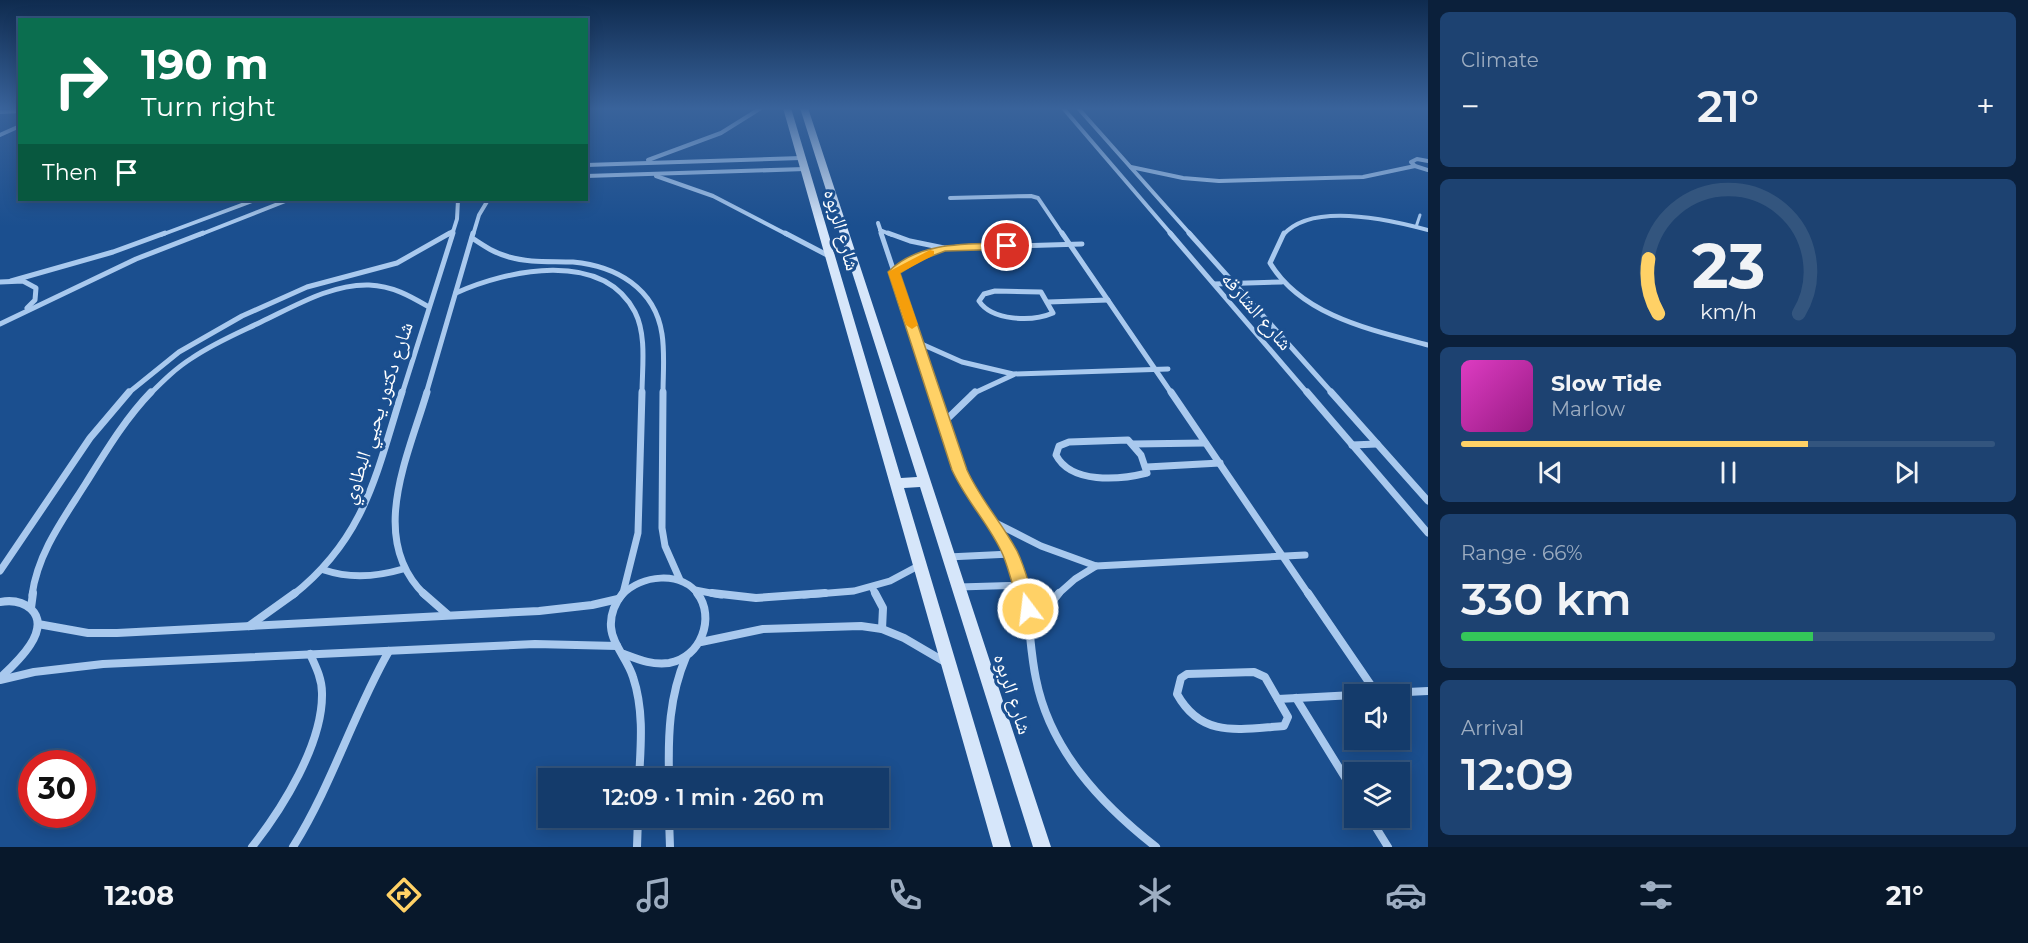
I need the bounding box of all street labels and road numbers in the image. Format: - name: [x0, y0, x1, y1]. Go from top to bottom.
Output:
- street label: شارع الربوه: [818, 187, 865, 274]
- street label: شارع الشارقه: [1216, 267, 1297, 356]
- street label: شارع دكتور يحيي البطاوي: [336, 319, 422, 508]
- street label: شارع الربوه: [988, 651, 1037, 738]

